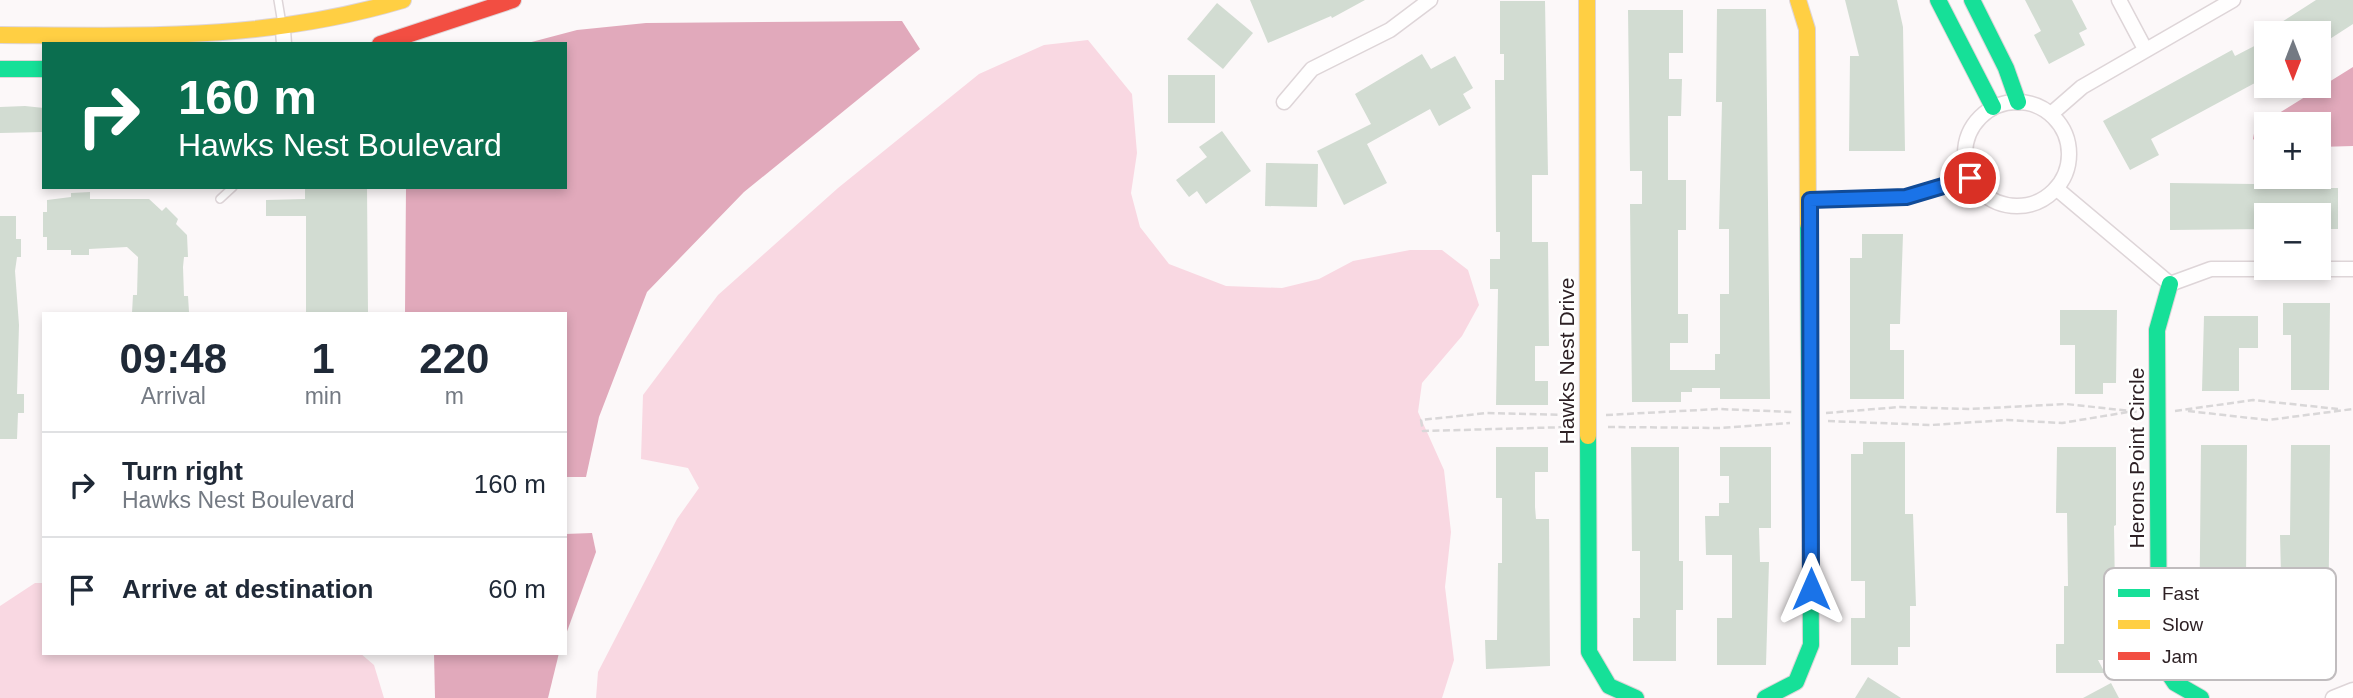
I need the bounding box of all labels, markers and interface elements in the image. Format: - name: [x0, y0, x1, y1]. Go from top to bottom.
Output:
- north arrow: [2254, 21, 2331, 98]
- map controls: [2254, 21, 2331, 280]
- icon: right: [63, 70, 154, 161]
- text: 160 m: [178, 70, 317, 124]
- button: +: [2254, 112, 2331, 189]
- text: Hawks Nest Boulevard: [178, 127, 502, 163]
- pin: [1940, 148, 2000, 208]
- icon: arrive: [1951, 159, 1989, 197]
- button: −: [2254, 203, 2331, 280]
- street label: Hawks Nest Drive: [1555, 278, 1578, 444]
- text: 09:48: [120, 335, 227, 382]
- text: 1: [311, 335, 335, 382]
- text: 220: [419, 335, 489, 382]
- street label: Herons Point Circle: [2125, 368, 2148, 548]
- text: Arrival: [141, 383, 206, 409]
- text: min: [305, 383, 342, 409]
- text: m: [445, 383, 464, 409]
- text: Turn right: [122, 456, 243, 486]
- icon: right: [63, 466, 101, 504]
- text: 160 m: [474, 469, 546, 499]
- text: Hawks Nest Boulevard: [122, 487, 355, 513]
- position arrow: [1774, 552, 1848, 626]
- legend: [2104, 568, 2336, 680]
- icon: arrive: [63, 571, 101, 609]
- text: Arrive at destination: [122, 574, 373, 604]
- text: 60 m: [488, 574, 546, 604]
- text: Fast: [2162, 583, 2200, 604]
- text: Slow: [2162, 614, 2203, 635]
- text: Jam: [2162, 646, 2198, 667]

